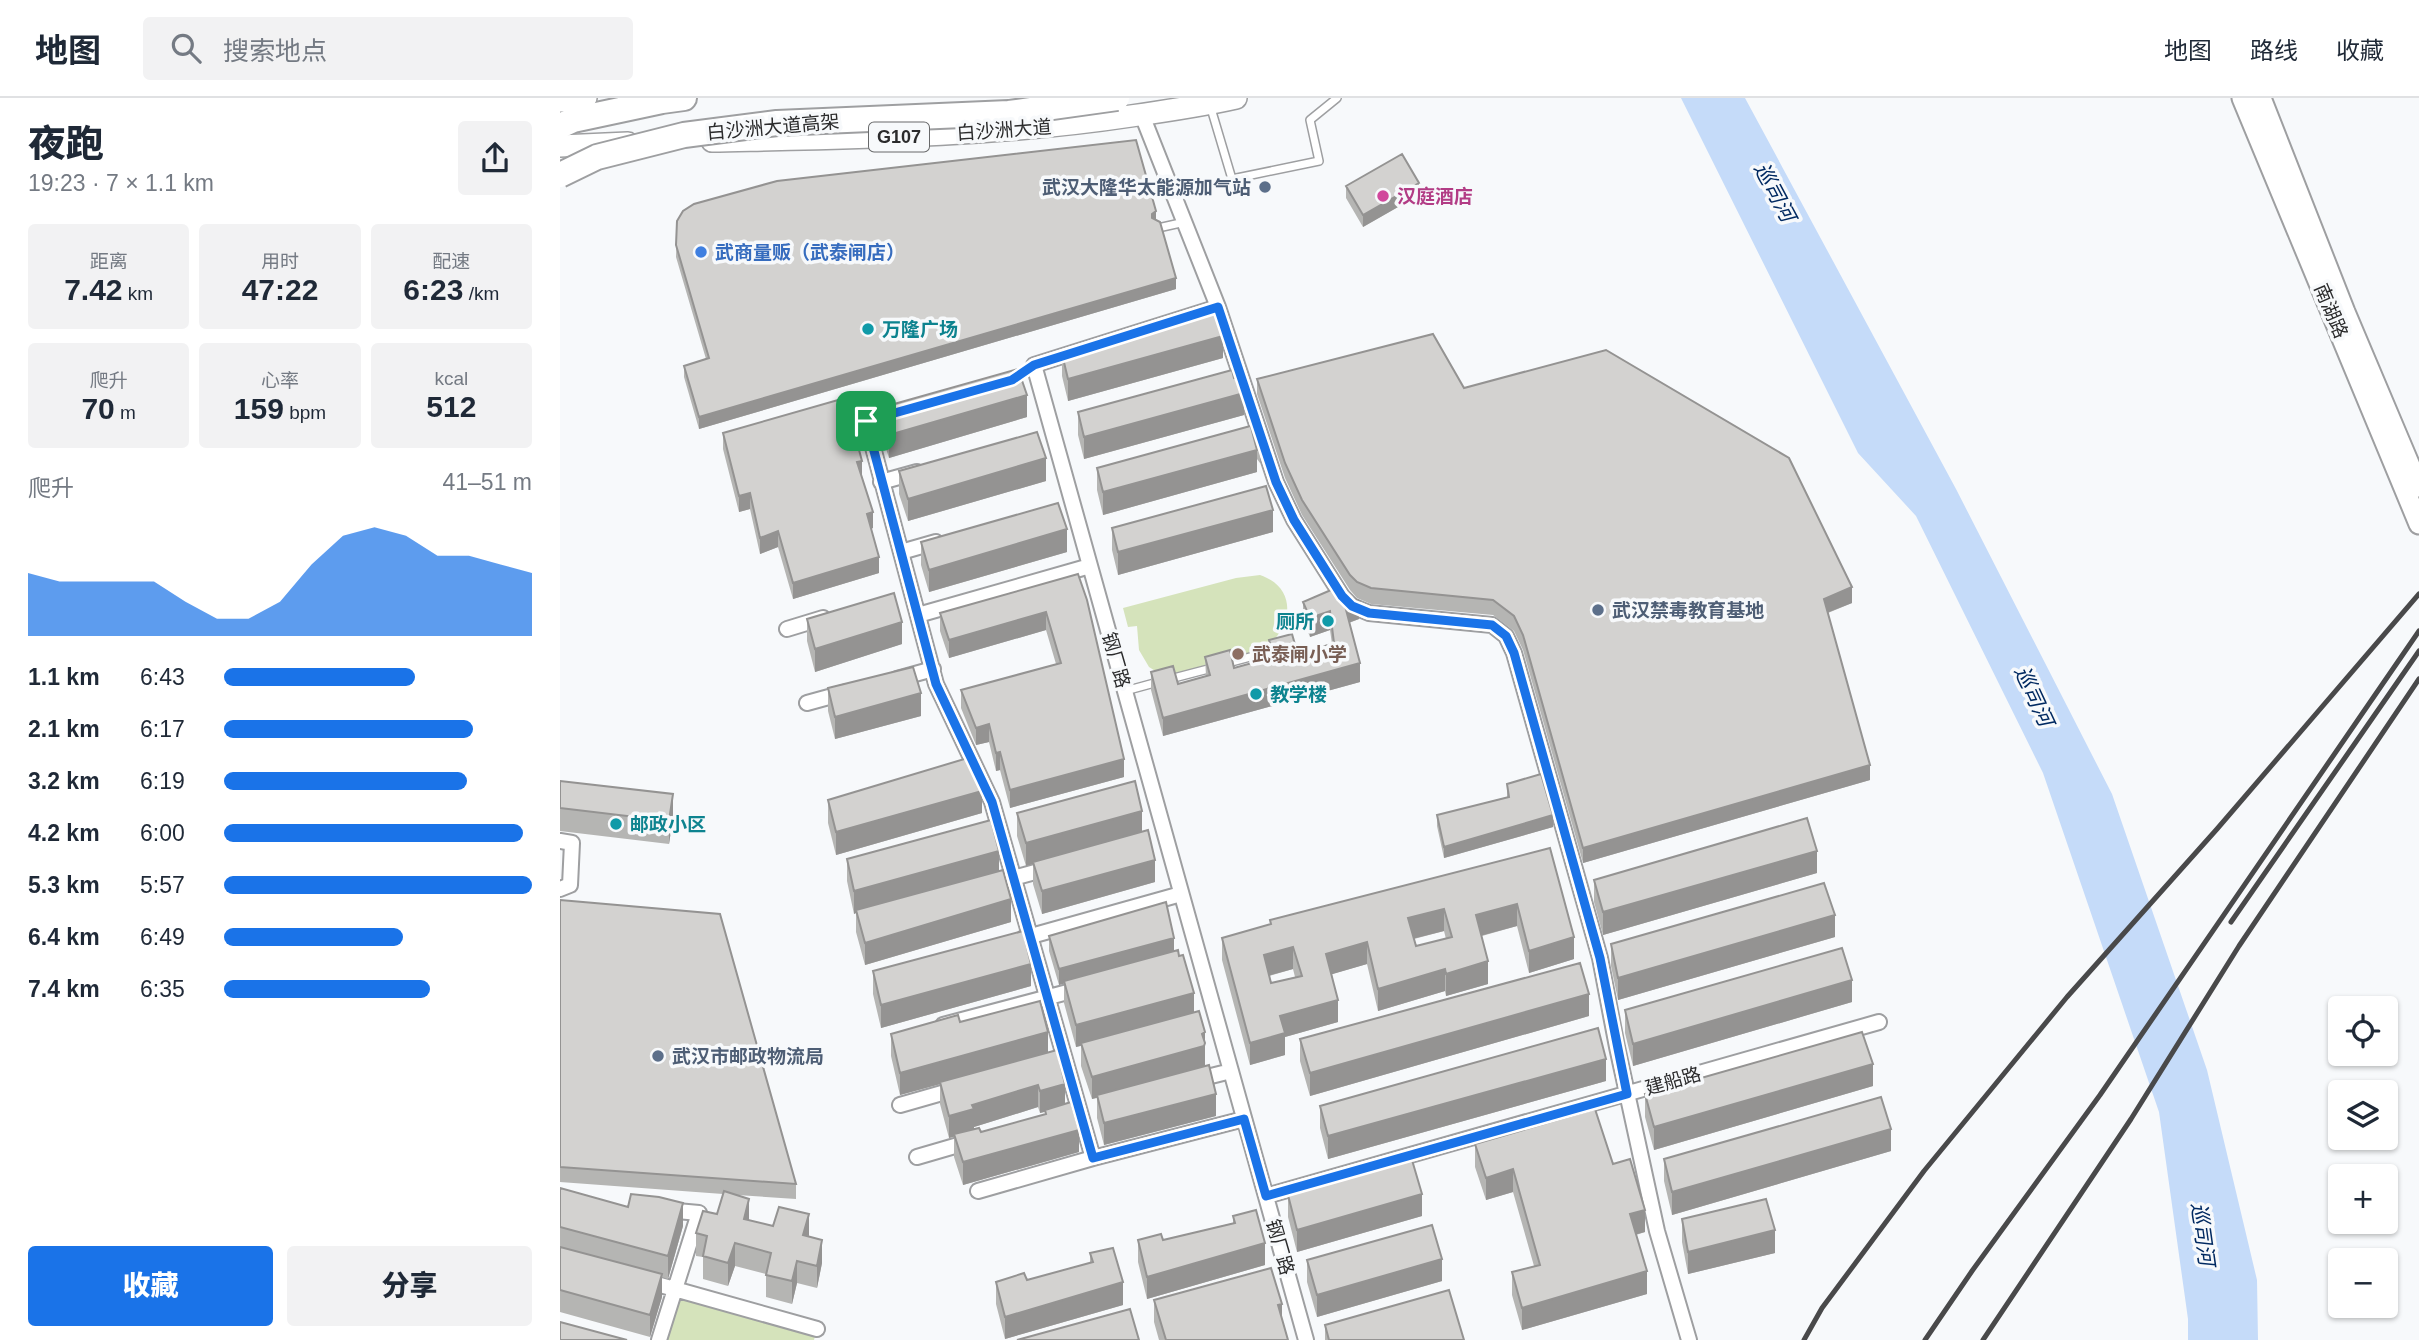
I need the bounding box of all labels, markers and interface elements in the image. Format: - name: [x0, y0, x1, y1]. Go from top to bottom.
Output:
- search box: [143, 17, 633, 80]
- icon: search: [167, 29, 205, 67]
- text: 地图: [35, 32, 101, 69]
- text: 搜索地点: [223, 36, 327, 66]
- text: 地图: [2164, 37, 2212, 64]
- text: 路线: [2250, 37, 2298, 64]
- text: 收藏: [2336, 37, 2384, 64]
- street label: 白沙洲大道高架: [706, 111, 840, 143]
- street label: 白沙洲大道: [956, 116, 1052, 144]
- button: share: [458, 121, 532, 195]
- road number: G107: [869, 122, 929, 152]
- text: 夜跑: [28, 123, 104, 165]
- water label: 巡司河: [1750, 159, 1802, 229]
- text: 19:23 · 7 × 1.1 km: [28, 170, 214, 196]
- place label: 武汉大隆华太能源加气站: [1042, 177, 1251, 198]
- marker: 武汉大隆华太能源加气站: [1257, 179, 1273, 195]
- place label: 汉庭酒店: [1397, 186, 1473, 207]
- marker: 汉庭酒店: [1375, 188, 1391, 204]
- place label: 武商量贩（武泰闸店）: [715, 242, 905, 263]
- marker: 武商量贩（武泰闸店）: [693, 244, 709, 260]
- text: 距离: [90, 251, 128, 272]
- text: 用时: [261, 251, 299, 272]
- text: 配速: [432, 251, 470, 272]
- text: 7.42: [64, 273, 123, 306]
- text: 47:22: [242, 273, 318, 306]
- text: 6:23: [403, 273, 463, 306]
- street label: 南湖路: [2310, 281, 2352, 341]
- text: km: [123, 283, 153, 304]
- text: /km: [463, 283, 499, 304]
- place label: 万隆广场: [882, 319, 958, 340]
- marker: 万隆广场: [860, 321, 876, 337]
- text: kcal: [434, 368, 468, 389]
- text: 爬升: [90, 370, 128, 391]
- text: 心率: [261, 370, 299, 391]
- text: 512: [426, 390, 476, 423]
- pin: [836, 391, 896, 451]
- text: 70: [81, 392, 115, 425]
- text: 159: [234, 392, 284, 425]
- text: m: [115, 402, 136, 423]
- text: bpm: [284, 402, 326, 423]
- icon: arrive: [847, 402, 885, 440]
- text: 41–51 m: [442, 469, 532, 495]
- text: 爬升: [28, 475, 74, 501]
- place label: 武汉禁毒教育基地: [1612, 600, 1764, 621]
- marker: 武汉禁毒教育基地: [1590, 602, 1606, 618]
- place label: 厕所: [1276, 611, 1314, 632]
- marker: 厕所: [1320, 613, 1336, 629]
- street label: 钢厂路: [1098, 630, 1134, 690]
- place label: 武泰闸小学: [1252, 644, 1347, 665]
- marker: 武泰闸小学: [1230, 646, 1246, 662]
- water label: 巡司河: [2010, 663, 2059, 733]
- text: 1.1 km: [28, 664, 100, 690]
- text: 6:43: [140, 664, 185, 690]
- place label: 教学楼: [1270, 684, 1327, 705]
- marker: 教学楼: [1248, 686, 1264, 702]
- text: 2.1 km: [28, 716, 100, 742]
- text: 6:17: [140, 716, 185, 742]
- text: 3.2 km: [28, 768, 100, 794]
- text: 6:19: [140, 768, 185, 794]
- place label: 邮政小区: [630, 814, 706, 835]
- marker: 邮政小区: [608, 816, 624, 832]
- text: 4.2 km: [28, 820, 100, 846]
- text: 6:00: [140, 820, 185, 846]
- text: 5.3 km: [28, 872, 100, 898]
- text: 5:57: [140, 872, 185, 898]
- text: 6.4 km: [28, 924, 100, 950]
- text: 6:49: [140, 924, 185, 950]
- text: 7.4 km: [28, 976, 100, 1002]
- text: 6:35: [140, 976, 185, 1002]
- map controls: [2328, 996, 2398, 1318]
- button: locate: [2328, 996, 2398, 1066]
- place label: 武汉市邮政物流局: [672, 1046, 824, 1067]
- marker: 武汉市邮政物流局: [650, 1048, 666, 1064]
- street label: 建船路: [1643, 1063, 1703, 1099]
- button: layers: [2328, 1080, 2398, 1150]
- button: +: [2328, 1164, 2398, 1234]
- water label: 巡司河: [2187, 1201, 2219, 1271]
- street label: 钢厂路: [1262, 1217, 1298, 1277]
- button: 收藏: [28, 1246, 273, 1326]
- button: 分享: [287, 1246, 532, 1326]
- button: −: [2328, 1248, 2398, 1318]

